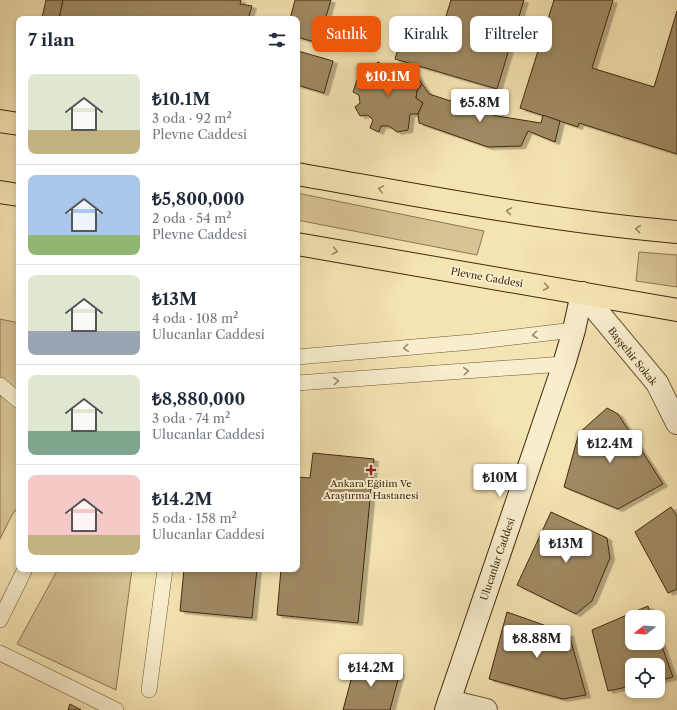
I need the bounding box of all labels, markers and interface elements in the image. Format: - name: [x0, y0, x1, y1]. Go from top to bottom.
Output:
- chip: Satılık: [312, 16, 381, 52]
- chip: Kiralık: [389, 16, 462, 52]
- chip: Filtreler: [470, 16, 552, 52]
- icon: filters: [266, 29, 288, 51]
- text: 7 ilan: [28, 30, 75, 50]
- pin: ₺10.1M: [355, 63, 421, 97]
- text: ₺10.1M: [366, 68, 410, 84]
- text: ₺10.1M: [152, 89, 210, 109]
- pin: ₺5.8M: [452, 89, 508, 123]
- icon: home: [60, 90, 108, 138]
- text: ₺5.8M: [460, 94, 500, 110]
- text: 3 oda · 92 m²: [152, 110, 232, 126]
- text: Plevne Caddesi: [152, 126, 247, 142]
- one-way arrow: [378, 185, 384, 194]
- text: ₺5,800,000: [152, 189, 245, 209]
- icon: home: [60, 191, 108, 239]
- one-way arrow: [506, 207, 513, 216]
- text: 2 oda · 54 m²: [152, 210, 232, 226]
- one-way arrow: [635, 225, 641, 234]
- text: Plevne Caddesi: [152, 226, 247, 242]
- one-way arrow: [332, 246, 339, 254]
- street label: Plevne Caddesi: [450, 265, 524, 290]
- one-way arrow: [543, 282, 549, 291]
- text: ₺13M: [152, 289, 197, 309]
- icon: home: [60, 291, 108, 339]
- text: 4 oda · 108 m²: [152, 310, 238, 326]
- street label: Başşehir Sokak: [605, 325, 661, 389]
- text: Ulucanlar Caddesi: [152, 326, 265, 342]
- one-way arrow: [532, 330, 538, 339]
- one-way arrow: [403, 343, 409, 352]
- one-way arrow: [463, 367, 469, 376]
- one-way arrow: [333, 376, 339, 385]
- text: ₺8,880,000: [152, 389, 245, 409]
- icon: home: [60, 391, 108, 439]
- text: 3 oda · 74 m²: [152, 410, 230, 426]
- text: Ulucanlar Caddesi: [152, 426, 265, 442]
- pin: ₺12.4M: [577, 430, 643, 464]
- text: ₺12.4M: [587, 435, 633, 451]
- marker: Ankara Eğitim Ve Araştırma Hastanesi: [365, 464, 377, 476]
- pin: ₺10M: [476, 464, 524, 498]
- text: ₺10M: [482, 469, 518, 485]
- place label: Ankara Eğitim Ve Araştırma Hastanesi: [322, 477, 419, 502]
- text: ₺14.2M: [152, 489, 212, 509]
- icon: home: [60, 491, 108, 539]
- text: 5 oda · 158 m²: [152, 510, 237, 526]
- street label: Ulucanlar Caddesi: [477, 516, 518, 602]
- text: Ulucanlar Caddesi: [152, 526, 265, 542]
- pin: ₺13M: [542, 530, 590, 564]
- text: ₺13M: [549, 535, 583, 551]
- north arrow: [625, 610, 665, 650]
- map controls: [625, 610, 665, 698]
- pin: ₺8.88M: [504, 625, 570, 659]
- text: ₺8.88M: [513, 630, 561, 646]
- pin: ₺14.2M: [338, 654, 404, 688]
- button: locate: [625, 658, 665, 698]
- text: ₺14.2M: [348, 659, 394, 675]

